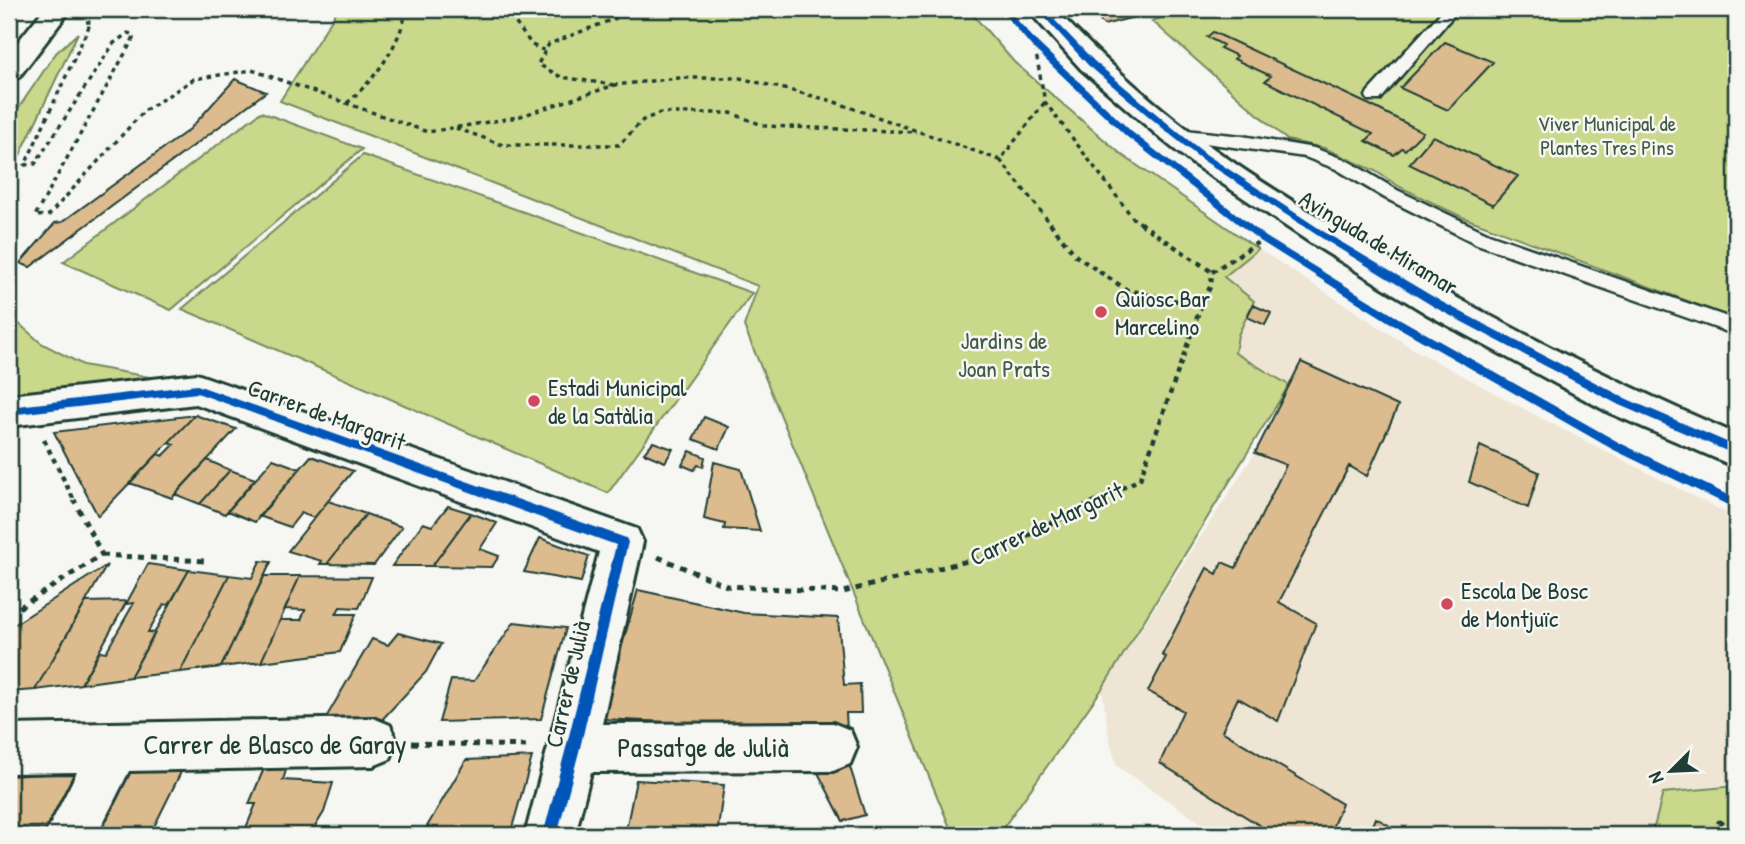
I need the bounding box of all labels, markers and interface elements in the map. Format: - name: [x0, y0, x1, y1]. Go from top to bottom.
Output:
- park label: Viver Municipal de Plantes Tres Pins: [1538, 109, 1676, 162]
- street label: Avinguda de Miramar: [1294, 182, 1464, 302]
- place label: Quiosc Bar Marcelino: [1115, 282, 1210, 342]
- marker: Quiosc Bar Marcelino: [1093, 304, 1109, 320]
- park label: Jardins de Joan Prats: [958, 324, 1050, 384]
- street label: Carrer de Margarit: [244, 371, 411, 458]
- place label: Estadi Municipal de la Satàlia: [548, 371, 687, 431]
- marker: Estadi Municipal de la Satàlia: [526, 393, 542, 409]
- street label: Carrer de Margarit: [964, 473, 1129, 573]
- place label: Escola De Bosc de Montjuïc: [1461, 574, 1589, 634]
- marker: Escola De Bosc de Montjuïc: [1439, 596, 1455, 612]
- street label: Carrer de Julià: [537, 617, 597, 751]
- street label: Carrer de Blasco de Garay: [143, 725, 407, 763]
- street label: Passatge de Julià: [617, 728, 789, 766]
- north arrow: [1636, 736, 1706, 806]
- text: N: [1642, 768, 1669, 788]

